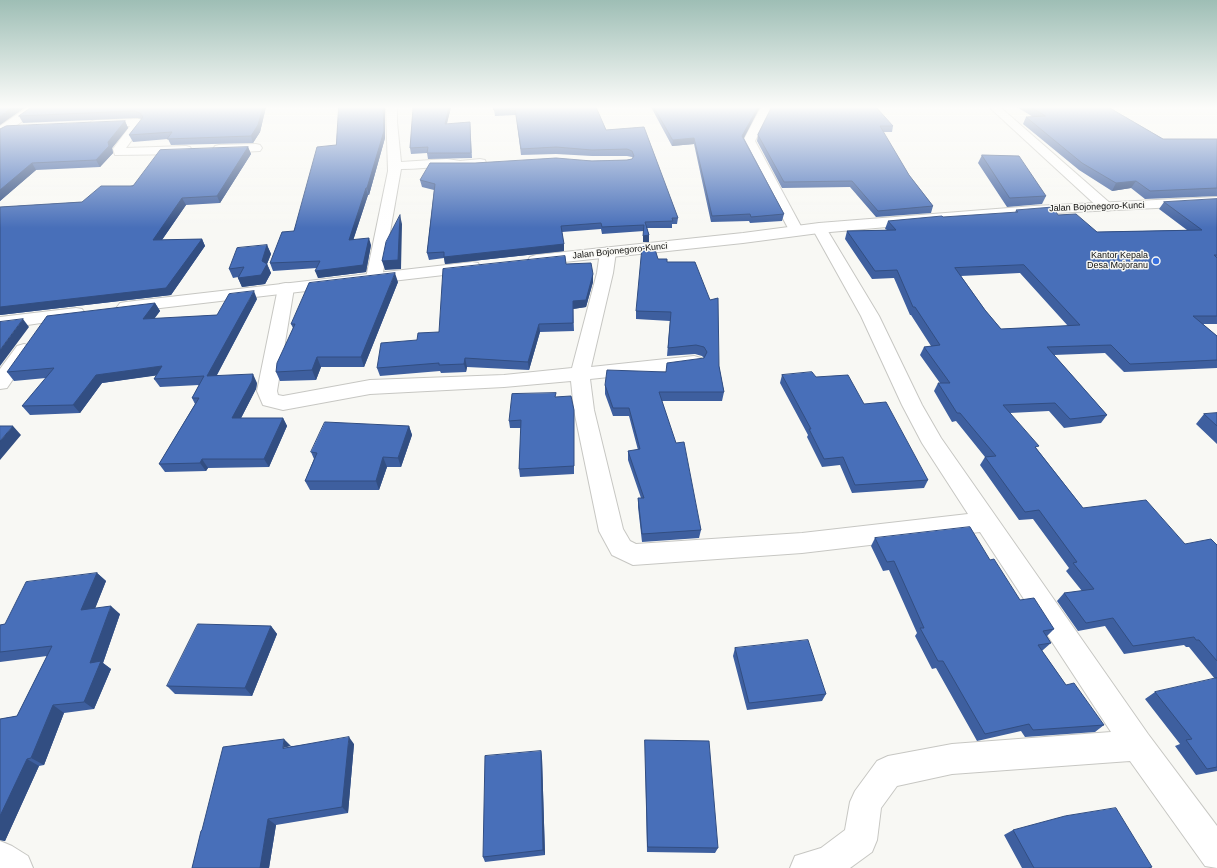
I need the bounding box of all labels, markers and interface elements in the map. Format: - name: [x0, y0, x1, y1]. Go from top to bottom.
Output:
- street label: Jalan Bojonegoro-Kunci: [1049, 200, 1145, 214]
- street label: Jalan Bojonegoro-Kunci: [572, 241, 668, 261]
- place label: Kantor Kepala Desa Mojoranu: [1087, 251, 1148, 272]
- marker: Kantor Kepala Desa Mojoranu: [1151, 256, 1161, 266]

